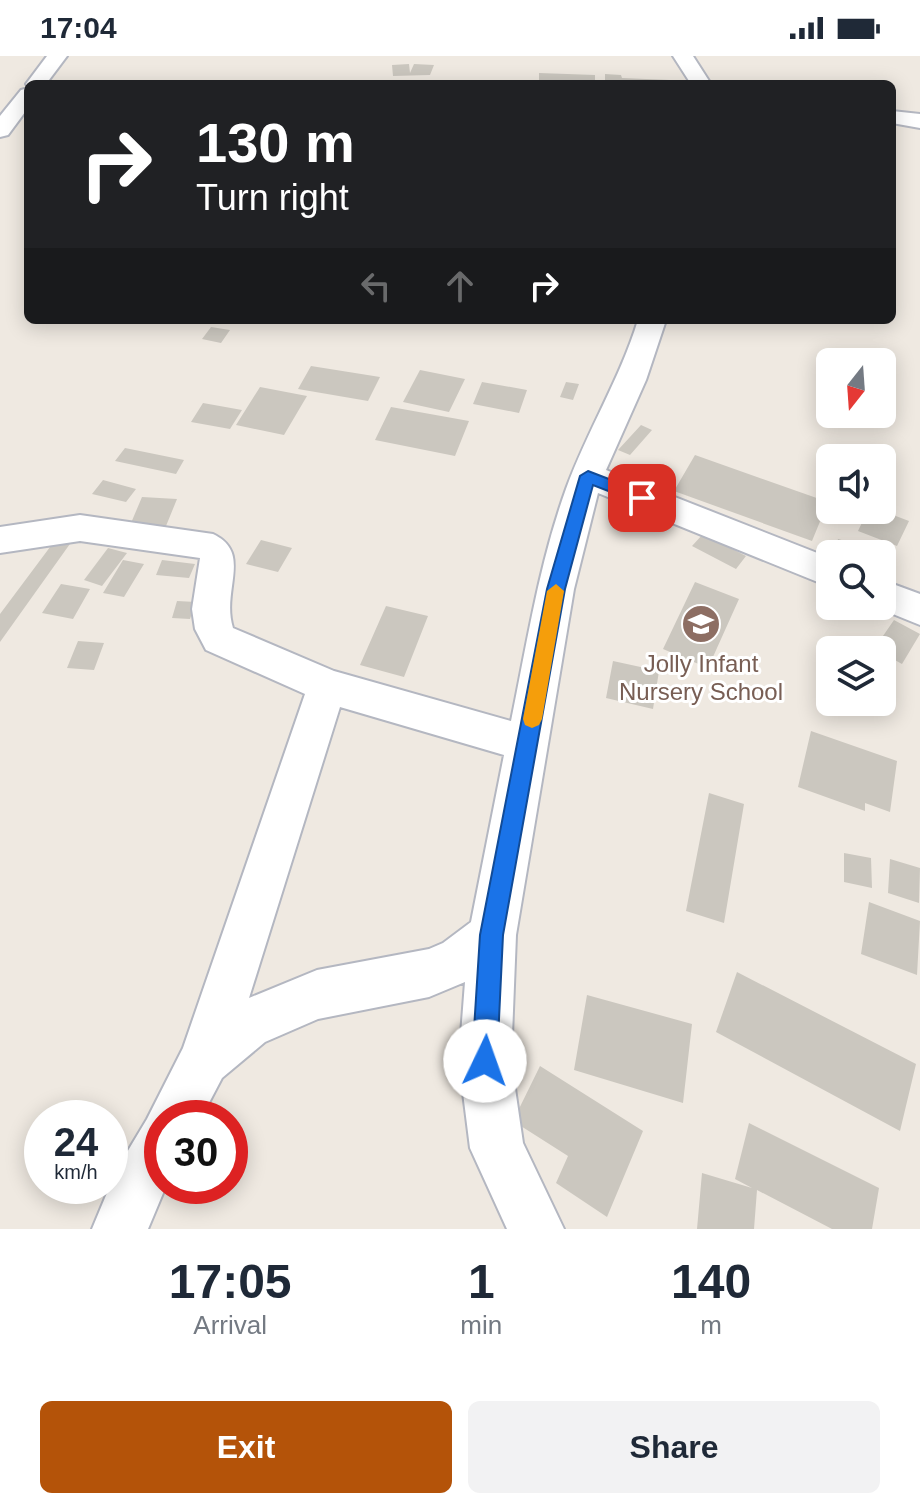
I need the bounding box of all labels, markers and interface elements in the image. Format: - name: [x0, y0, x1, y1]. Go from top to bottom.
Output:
- text: 17:04: [40, 11, 117, 44]
- text: 130 m: [196, 111, 355, 174]
- icon: right: [64, 112, 168, 216]
- text: Turn right: [196, 177, 349, 218]
- icon: left: [354, 264, 398, 308]
- icon: ahead: [438, 264, 482, 308]
- icon: right: [522, 264, 566, 308]
- north arrow: [816, 348, 896, 428]
- map controls: [816, 348, 896, 716]
- button: sound: [816, 444, 896, 524]
- pin: [608, 464, 676, 532]
- icon: arrive: [620, 476, 664, 520]
- button: search: [816, 540, 896, 620]
- school or university icon: Jolly Infant Nursery School: [680, 603, 722, 645]
- button: layers: [816, 636, 896, 716]
- place label: Jolly Infant Nursery School: [619, 650, 783, 705]
- position arrow: [443, 1019, 527, 1103]
- speed limit sign: 30: [144, 1100, 248, 1204]
- text: 24: [54, 1120, 98, 1164]
- text: km/h: [54, 1161, 98, 1183]
- text: 17:05: [169, 1255, 292, 1308]
- text: 1: [468, 1255, 495, 1308]
- text: 140: [671, 1255, 751, 1308]
- text: Arrival: [193, 1310, 267, 1340]
- text: min: [460, 1310, 502, 1340]
- text: m: [700, 1310, 722, 1340]
- button: Exit: [40, 1401, 452, 1493]
- button: Share: [468, 1401, 880, 1493]

